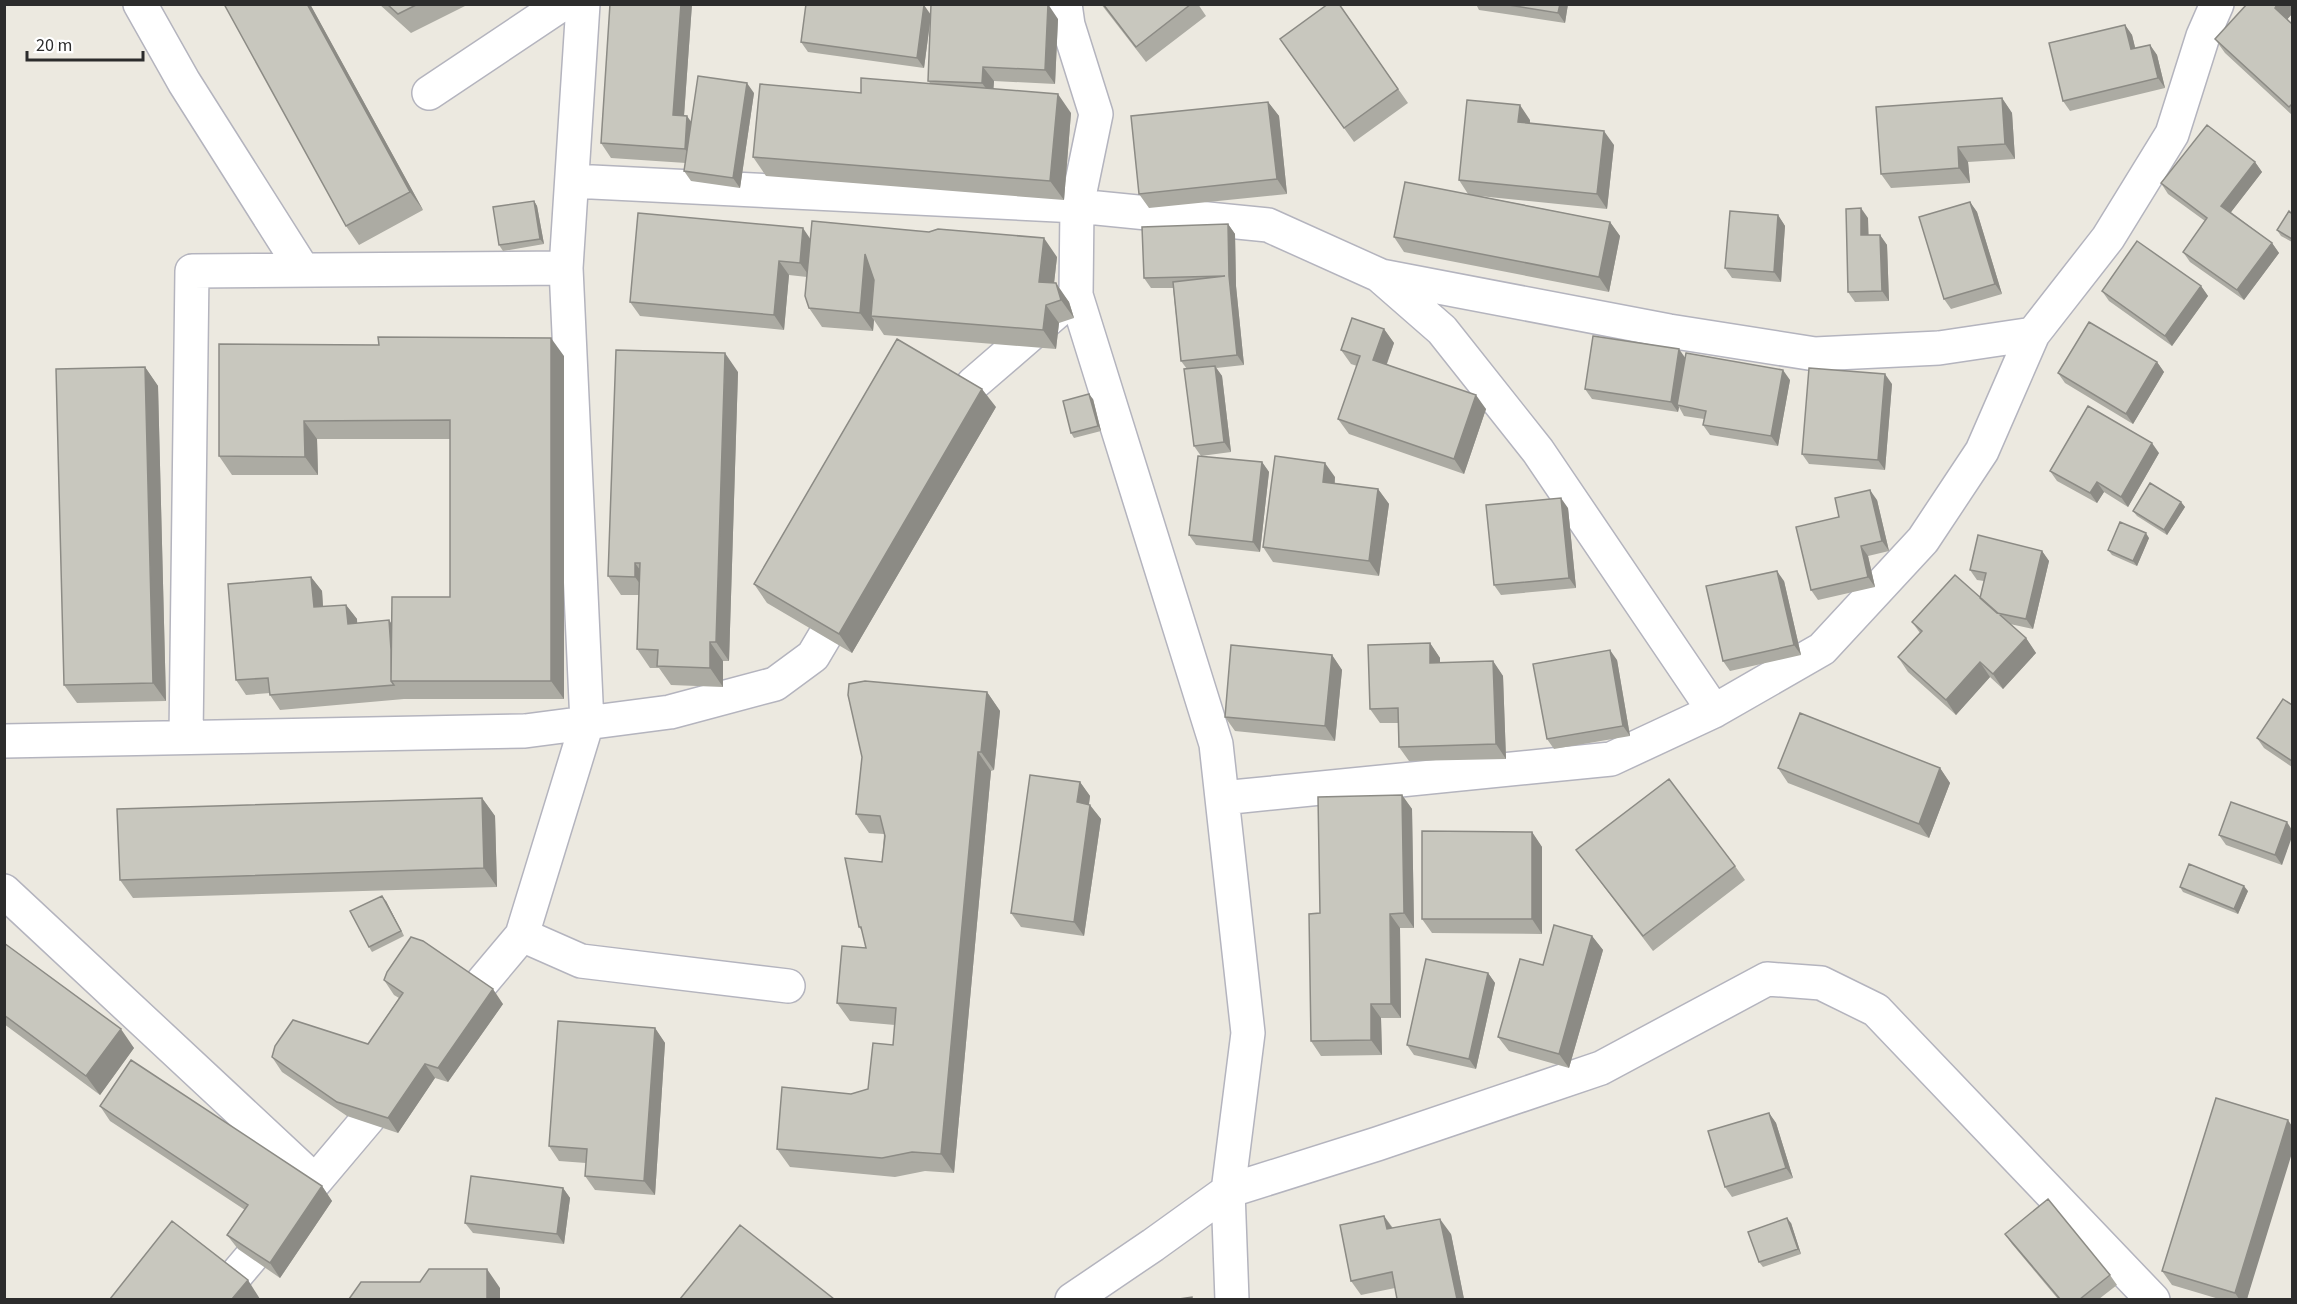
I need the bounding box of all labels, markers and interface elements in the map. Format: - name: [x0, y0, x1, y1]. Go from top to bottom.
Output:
- scale bar: [27, 24, 142, 62]
- text: 20 m: [36, 33, 72, 58]

